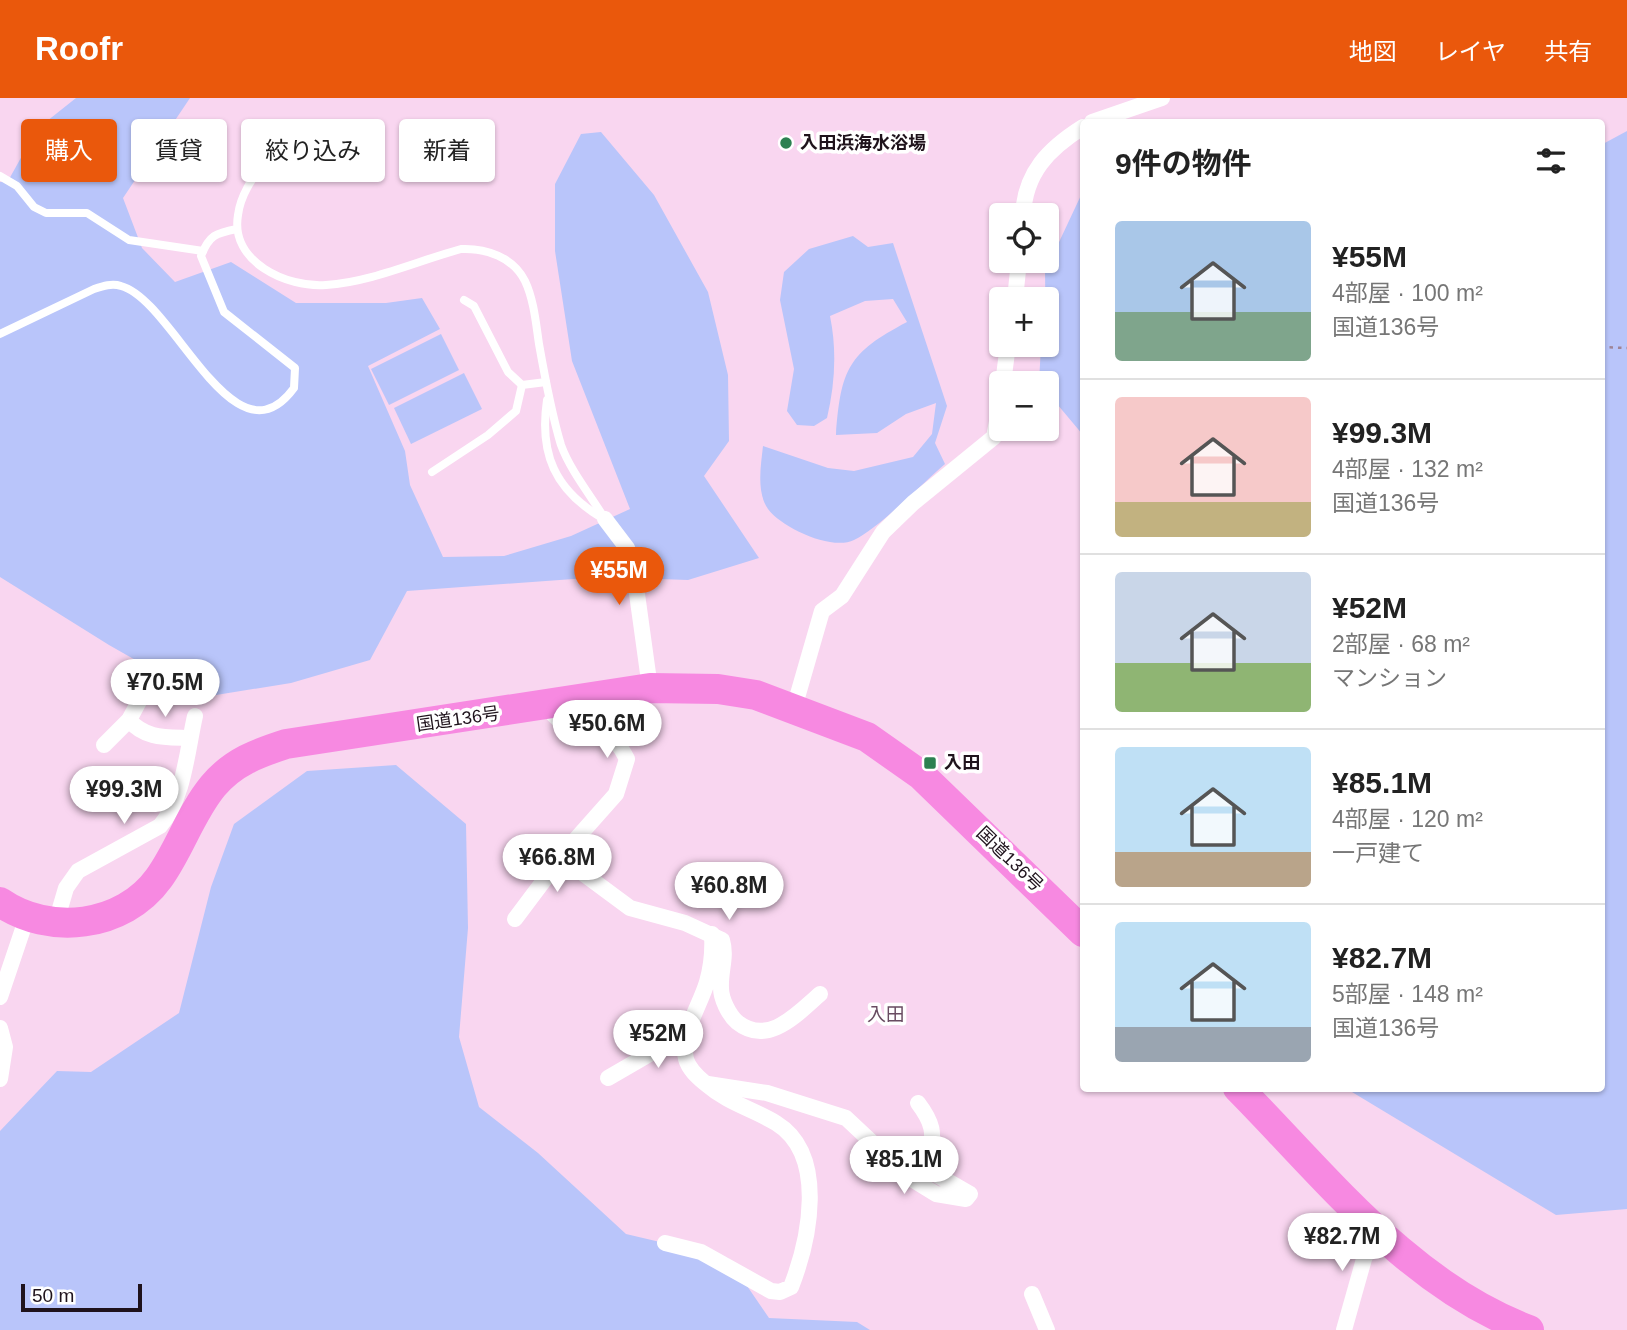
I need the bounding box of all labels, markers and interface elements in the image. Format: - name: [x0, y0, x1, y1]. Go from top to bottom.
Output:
- text: Roofr: [35, 30, 123, 67]
- text: 地図: [1349, 38, 1397, 65]
- text: レイヤ: [1435, 38, 1506, 65]
- text: 共有: [1544, 38, 1592, 65]
- chip: 購入: [21, 119, 117, 182]
- chip: 賃貸: [131, 119, 227, 182]
- chip: 絞り込み: [241, 119, 385, 182]
- chip: 新着: [399, 119, 495, 182]
- place label: 入田浜海水浴場: [800, 133, 926, 153]
- marker: 入田浜海水浴場: [778, 135, 794, 151]
- icon: filters: [1532, 142, 1570, 180]
- text: 9件の物件: [1115, 147, 1252, 180]
- map controls: [989, 203, 1059, 441]
- button: locate: [989, 203, 1059, 273]
- text: ¥55M: [1332, 240, 1407, 273]
- icon: home: [1171, 249, 1255, 333]
- text: 4部屋 · 100 m²: [1332, 280, 1483, 306]
- button: +: [989, 287, 1059, 357]
- text: 国道136号: [1332, 314, 1439, 340]
- button: −: [989, 371, 1059, 441]
- text: ¥99.3M: [1332, 416, 1432, 449]
- icon: home: [1171, 425, 1255, 509]
- text: 4部屋 · 132 m²: [1332, 456, 1483, 482]
- text: 国道136号: [1332, 490, 1439, 516]
- pin: ¥55M: [578, 547, 660, 607]
- text: ¥55M: [590, 557, 648, 583]
- text: ¥52M: [1332, 591, 1407, 624]
- icon: home: [1171, 600, 1255, 684]
- text: 2部屋 · 68 m²: [1332, 631, 1470, 657]
- pin: ¥70.5M: [108, 660, 222, 719]
- text: マンション: [1332, 665, 1447, 691]
- text: ¥70.5M: [127, 669, 203, 695]
- pin: ¥50.6M: [550, 700, 664, 760]
- street label: 国道136号: [415, 703, 501, 735]
- text: ¥50.6M: [569, 710, 645, 736]
- place label: 入田: [944, 753, 980, 773]
- marker: 入田: [922, 755, 938, 771]
- pin: ¥99.3M: [67, 766, 181, 826]
- text: ¥85.1M: [1332, 766, 1432, 799]
- icon: home: [1171, 775, 1255, 859]
- text: ¥99.3M: [86, 776, 162, 802]
- text: 4部屋 · 120 m²: [1332, 806, 1483, 832]
- street label: 国道136号: [973, 823, 1047, 895]
- pin: ¥66.8M: [500, 834, 614, 894]
- text: 一戸建て: [1332, 840, 1424, 866]
- text: ¥66.8M: [519, 844, 595, 870]
- pin: ¥60.8M: [672, 862, 786, 922]
- text: ¥60.8M: [691, 872, 767, 898]
- text: ¥82.7M: [1332, 941, 1432, 974]
- icon: home: [1171, 950, 1255, 1034]
- text: 5部屋 · 148 m²: [1332, 981, 1483, 1007]
- district label: 入田: [867, 1004, 905, 1025]
- pin: ¥52M: [617, 1010, 699, 1070]
- text: 国道136号: [1332, 1015, 1439, 1041]
- text: ¥52M: [629, 1020, 687, 1046]
- pin: ¥85.1M: [847, 1136, 961, 1196]
- text: ¥85.1M: [866, 1146, 942, 1172]
- pin: ¥82.7M: [1285, 1214, 1399, 1273]
- text: ¥82.7M: [1304, 1223, 1380, 1249]
- scale bar: [21, 1281, 142, 1313]
- text: 50 m: [32, 1285, 74, 1306]

